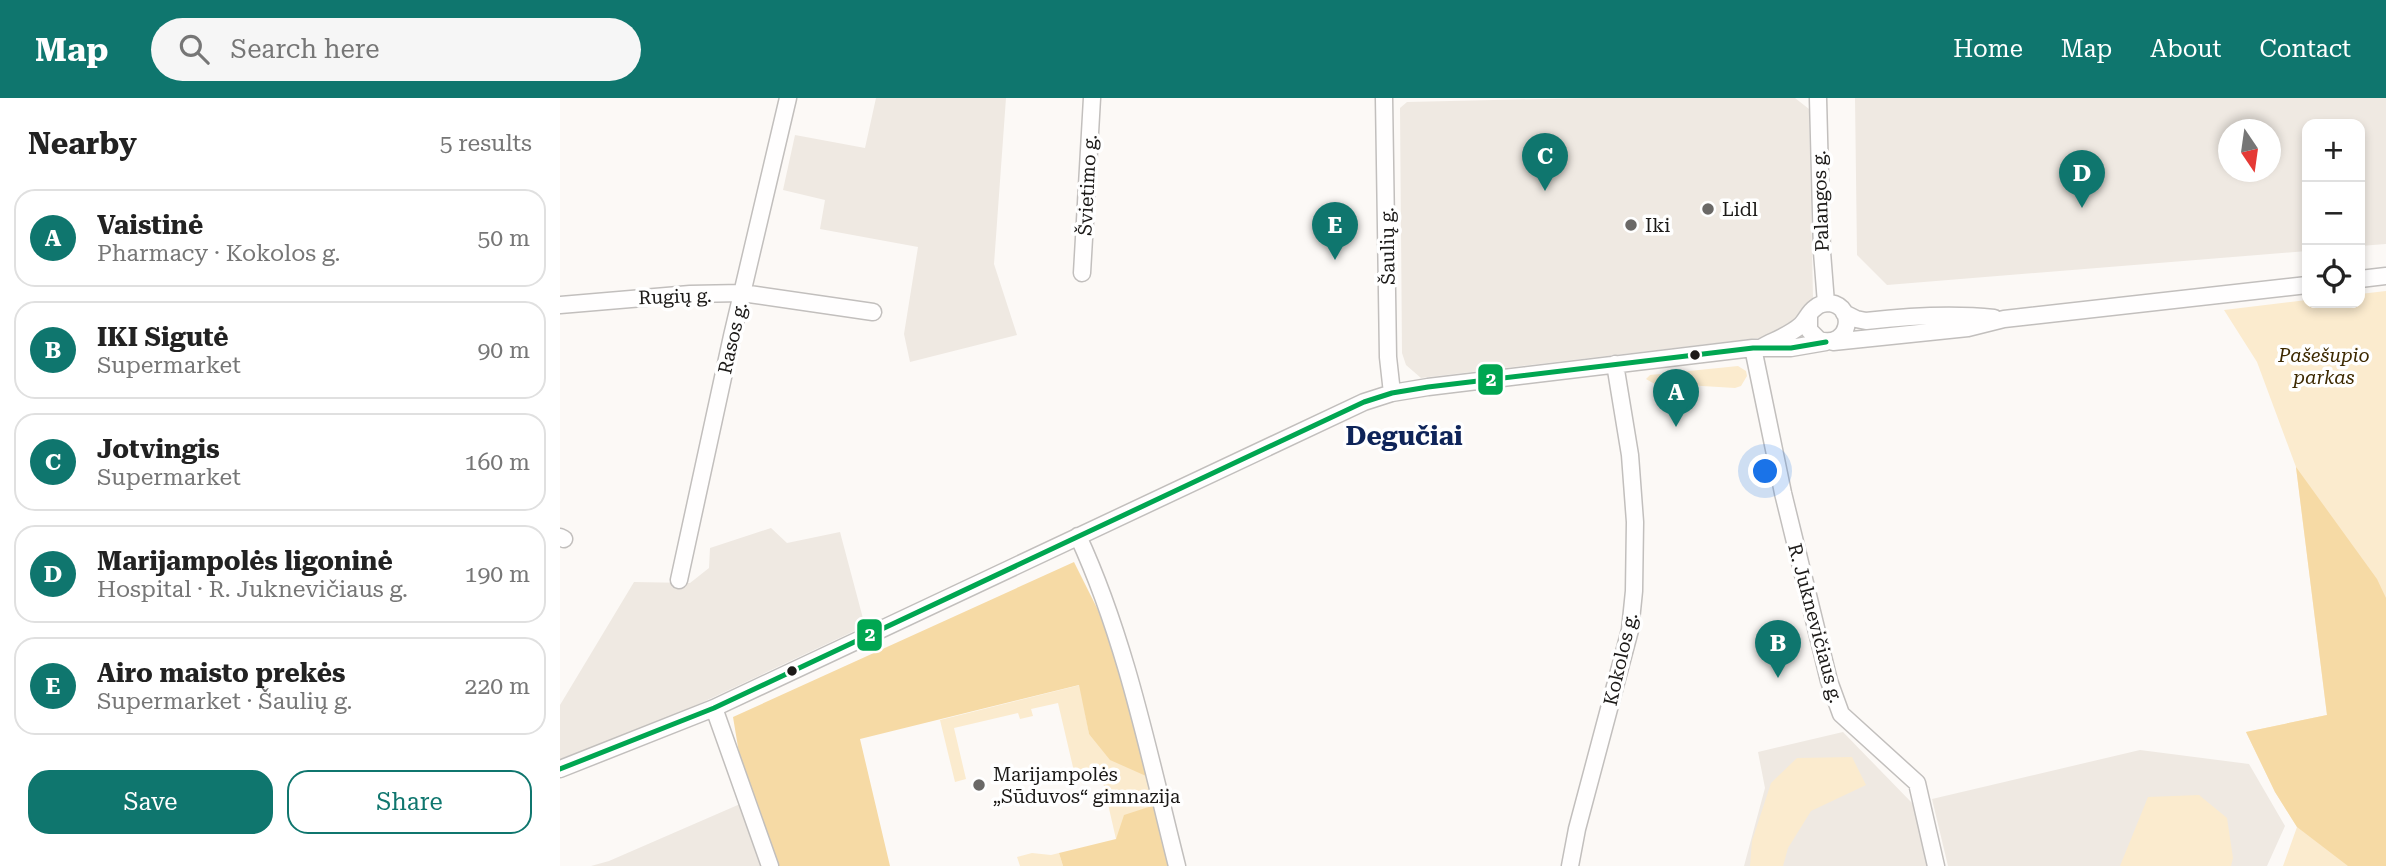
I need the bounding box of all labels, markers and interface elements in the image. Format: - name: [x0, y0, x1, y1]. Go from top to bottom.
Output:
- search box: [151, 18, 641, 81]
- text: Map: [35, 30, 109, 69]
- icon: search: [175, 30, 213, 68]
- text: Search here: [231, 34, 380, 64]
- text: Home: [1953, 35, 2023, 63]
- text: Map: [2061, 35, 2112, 63]
- text: About: [2150, 35, 2221, 63]
- text: Contact: [2259, 35, 2351, 63]
- north arrow: [2218, 119, 2281, 182]
- map controls: [2302, 119, 2365, 308]
- button: +: [2302, 119, 2365, 182]
- text: Nearby: [28, 126, 137, 161]
- text: 5 results: [440, 130, 532, 157]
- pin: C: [1522, 133, 1568, 191]
- street label: Švietimo g.: [1073, 134, 1102, 236]
- street label: Palangos g.: [1807, 150, 1834, 252]
- pin: D: [2059, 150, 2105, 208]
- button: −: [2302, 182, 2365, 245]
- place label: Lidl: [1722, 198, 1758, 221]
- marker: Lidl: [1700, 201, 1716, 217]
- pin: E: [1312, 202, 1358, 260]
- street label: Šaulių g.: [1375, 207, 1400, 285]
- text: Vaistinė: [97, 210, 203, 240]
- place label: Iki: [1645, 214, 1670, 237]
- marker: Iki: [1623, 217, 1639, 233]
- text: A: [45, 225, 61, 252]
- text: 50 m: [477, 225, 530, 252]
- text: Pharmacy · Kokolos g.: [97, 240, 340, 267]
- button: locate: [2302, 245, 2365, 308]
- street label: Rugių g.: [638, 284, 712, 309]
- street label: Rasos g.: [713, 300, 752, 376]
- text: IKI Sigutė: [97, 322, 229, 352]
- text: B: [45, 337, 61, 364]
- text: 90 m: [477, 337, 530, 364]
- park label: Pašešupio parkas: [2277, 344, 2370, 389]
- unlabelled marker: [1688, 348, 1702, 362]
- text: Supermarket: [97, 352, 241, 379]
- line badge: 2: [1477, 363, 1504, 396]
- text: 2: [1486, 368, 1496, 391]
- pin: A: [1653, 369, 1699, 427]
- district label: Degučiai: [1345, 421, 1463, 451]
- text: Jotvingis: [97, 434, 220, 464]
- text: C: [45, 449, 61, 476]
- text: 160 m: [465, 449, 530, 476]
- your location: [1748, 454, 1782, 488]
- text: Supermarket: [97, 464, 241, 491]
- street label: R. Juknevičiaus g.: [1783, 541, 1848, 706]
- text: Marijampolės ligoninė: [97, 546, 393, 576]
- text: D: [44, 561, 62, 588]
- text: 190 m: [465, 561, 530, 588]
- text: Hospital · R. Juknevičiaus g.: [97, 576, 408, 603]
- street label: Kokolos g.: [1599, 610, 1642, 708]
- line badge: 2: [856, 618, 883, 652]
- pin: B: [1755, 620, 1801, 678]
- text: 2: [865, 623, 875, 646]
- text: Airo maisto prekės: [97, 658, 345, 688]
- unlabelled marker: [785, 664, 799, 678]
- text: E: [46, 673, 60, 700]
- text: 220 m: [465, 673, 530, 700]
- text: Supermarket · Šaulių g.: [97, 688, 352, 715]
- place label: Marijampolės „Sūduvos“ gimnazija: [993, 763, 1181, 808]
- button: Save: [28, 770, 273, 834]
- button: Share: [287, 770, 532, 834]
- marker: Marijampolės „Sūduvos“ gimnazija: [971, 777, 987, 793]

